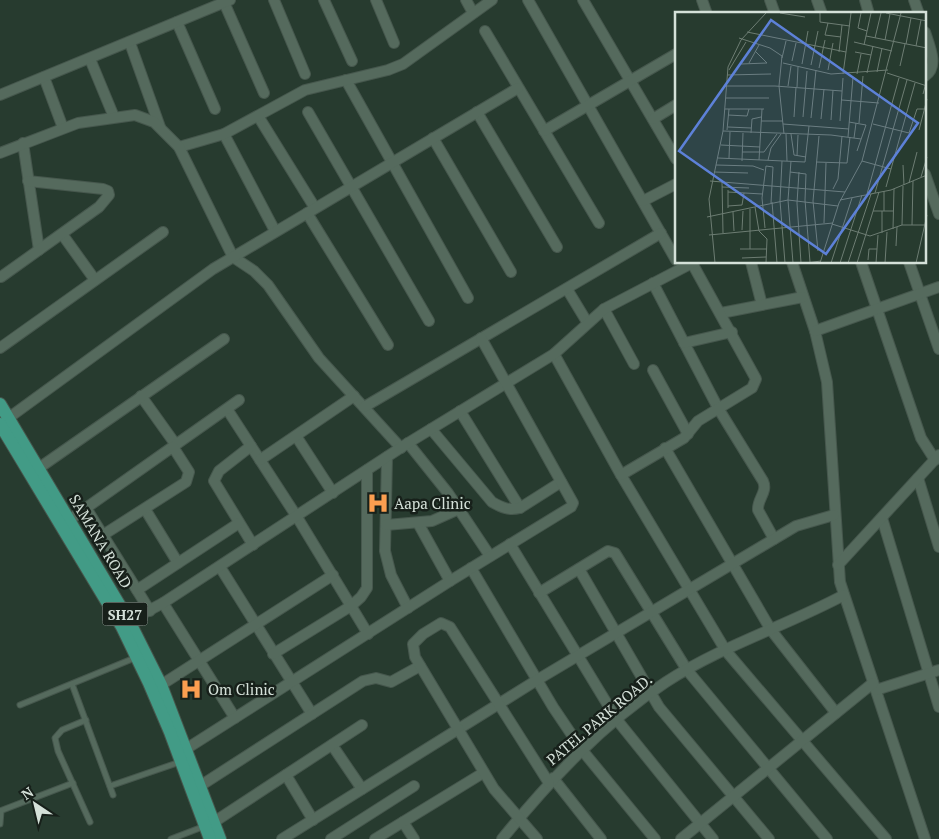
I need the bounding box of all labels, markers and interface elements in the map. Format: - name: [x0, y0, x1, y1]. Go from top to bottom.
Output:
- inset map: [675, 12, 926, 264]
- street label: SAMANA ROAD: [65, 490, 137, 592]
- hospital icon: Aapa Clinic: [365, 490, 391, 516]
- place label: Aapa Clinic: [394, 493, 471, 513]
- road number: SH27: [102, 602, 148, 626]
- street label: PATEL PARK ROAD.: [542, 669, 656, 769]
- hospital icon: Om Clinic: [178, 676, 204, 702]
- place label: Om Clinic: [208, 679, 275, 699]
- north arrow: [10, 779, 60, 829]
- text: N: [17, 782, 37, 804]

